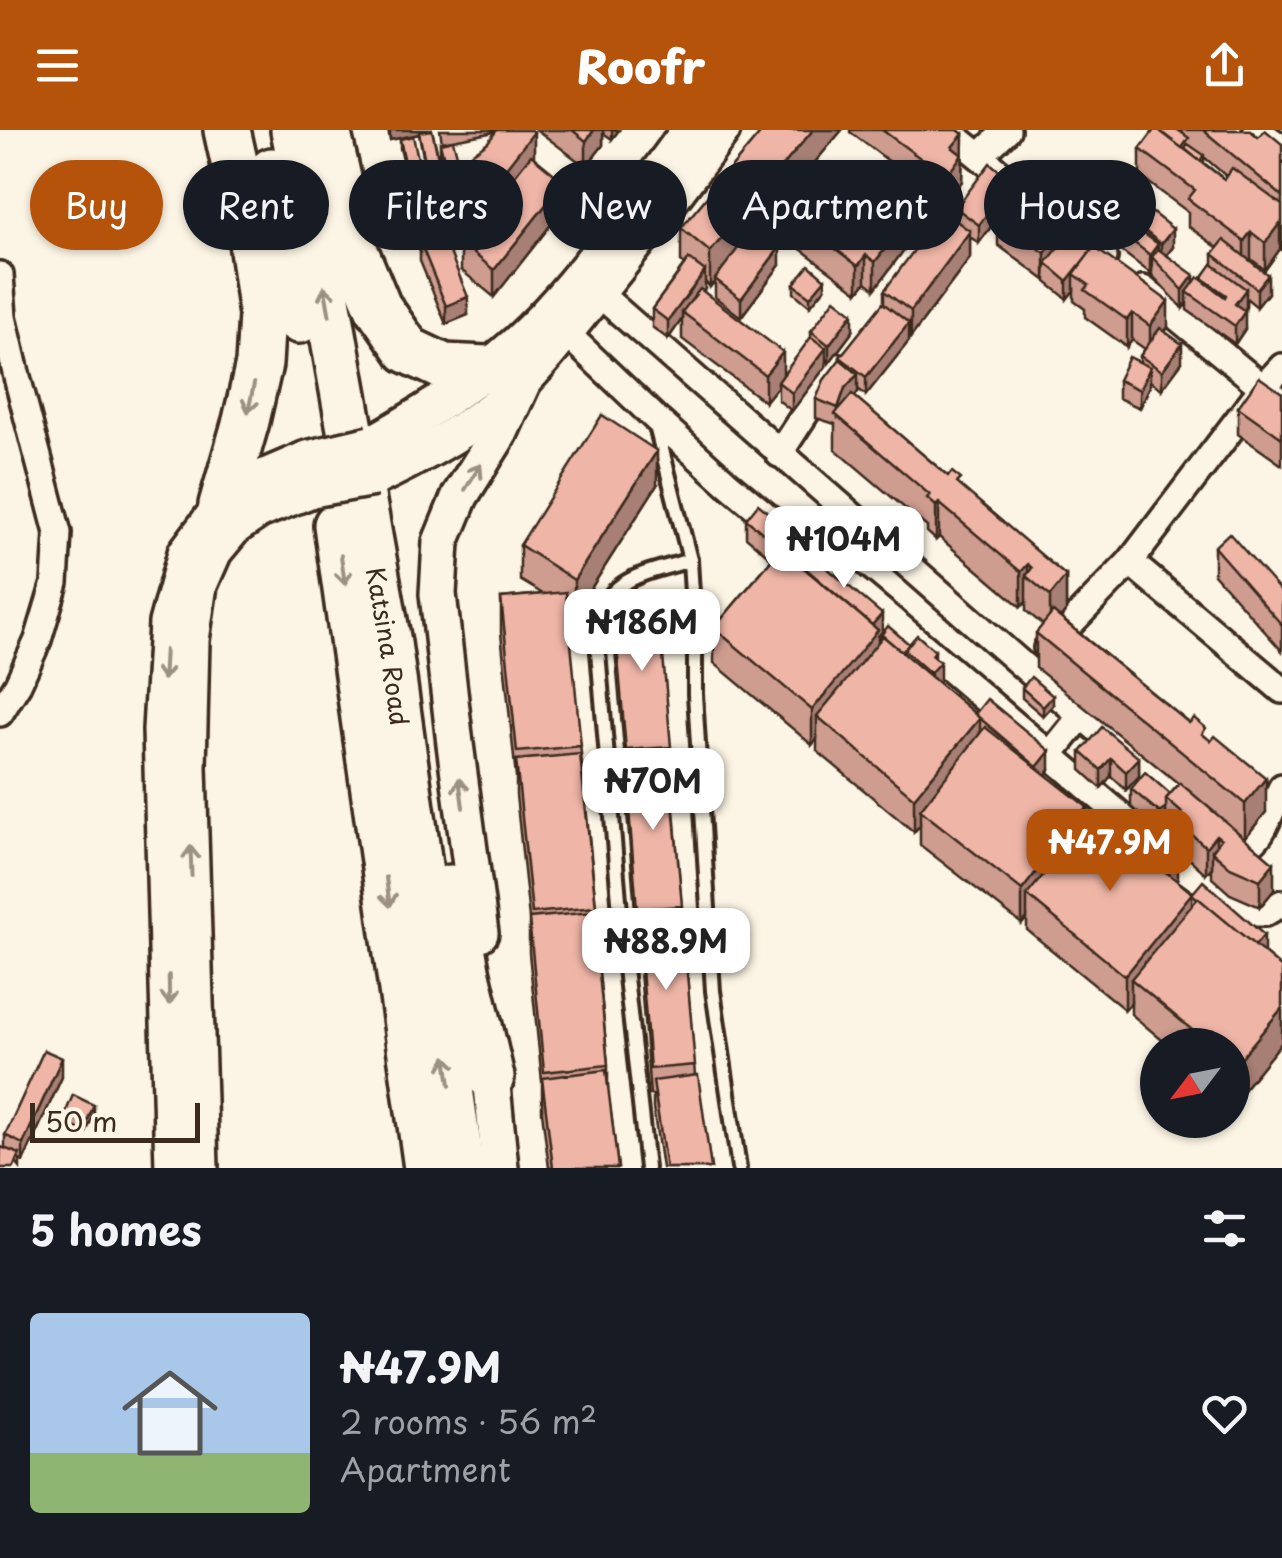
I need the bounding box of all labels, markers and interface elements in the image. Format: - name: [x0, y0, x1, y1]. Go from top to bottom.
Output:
- text: Roofr: [577, 31, 705, 99]
- icon: menu: [30, 38, 85, 93]
- icon: share: [1197, 38, 1252, 93]
- chip: Buy: [30, 160, 163, 250]
- chip: Rent: [183, 160, 329, 250]
- chip: Filters: [349, 160, 523, 250]
- chip: New: [543, 160, 687, 250]
- chip: Apartment: [707, 160, 964, 250]
- chip: House: [984, 160, 1156, 250]
- one-way arrow: [317, 285, 336, 318]
- one-way arrow: [241, 381, 260, 413]
- one-way arrow: [462, 463, 483, 492]
- pin: ₦104M: [774, 506, 914, 591]
- text: ₦104M: [787, 514, 901, 562]
- one-way arrow: [335, 554, 353, 586]
- street label: Katsina Road: [357, 564, 419, 728]
- pin: ₦186M: [572, 589, 712, 674]
- text: ₦186M: [586, 597, 698, 645]
- one-way arrow: [154, 649, 173, 681]
- pin: ₦70M: [594, 748, 712, 833]
- text: ₦70M: [604, 756, 702, 804]
- one-way arrow: [451, 777, 470, 809]
- pin: ₦47.9M: [1029, 809, 1191, 894]
- text: ₦47.9M: [1049, 817, 1171, 865]
- one-way arrow: [182, 845, 201, 877]
- one-way arrow: [379, 876, 398, 908]
- pin: ₦88.9M: [585, 908, 747, 993]
- text: ₦88.9M: [604, 916, 728, 964]
- one-way arrow: [160, 972, 178, 1005]
- north arrow: [1140, 1028, 1250, 1138]
- map controls: [1140, 1028, 1250, 1138]
- one-way arrow: [438, 1056, 456, 1088]
- scale bar: [30, 1098, 200, 1143]
- text: 50 m: [45, 1099, 118, 1142]
- text: 5 homes: [30, 1197, 202, 1260]
- icon: filters: [1197, 1201, 1252, 1256]
- text: ₦47.9M: [340, 1334, 501, 1397]
- icon: home: [110, 1353, 230, 1473]
- icon: heart: [1197, 1386, 1252, 1441]
- text: 2 rooms · 56 m²: [340, 1397, 597, 1445]
- text: Apartment: [340, 1445, 511, 1493]

